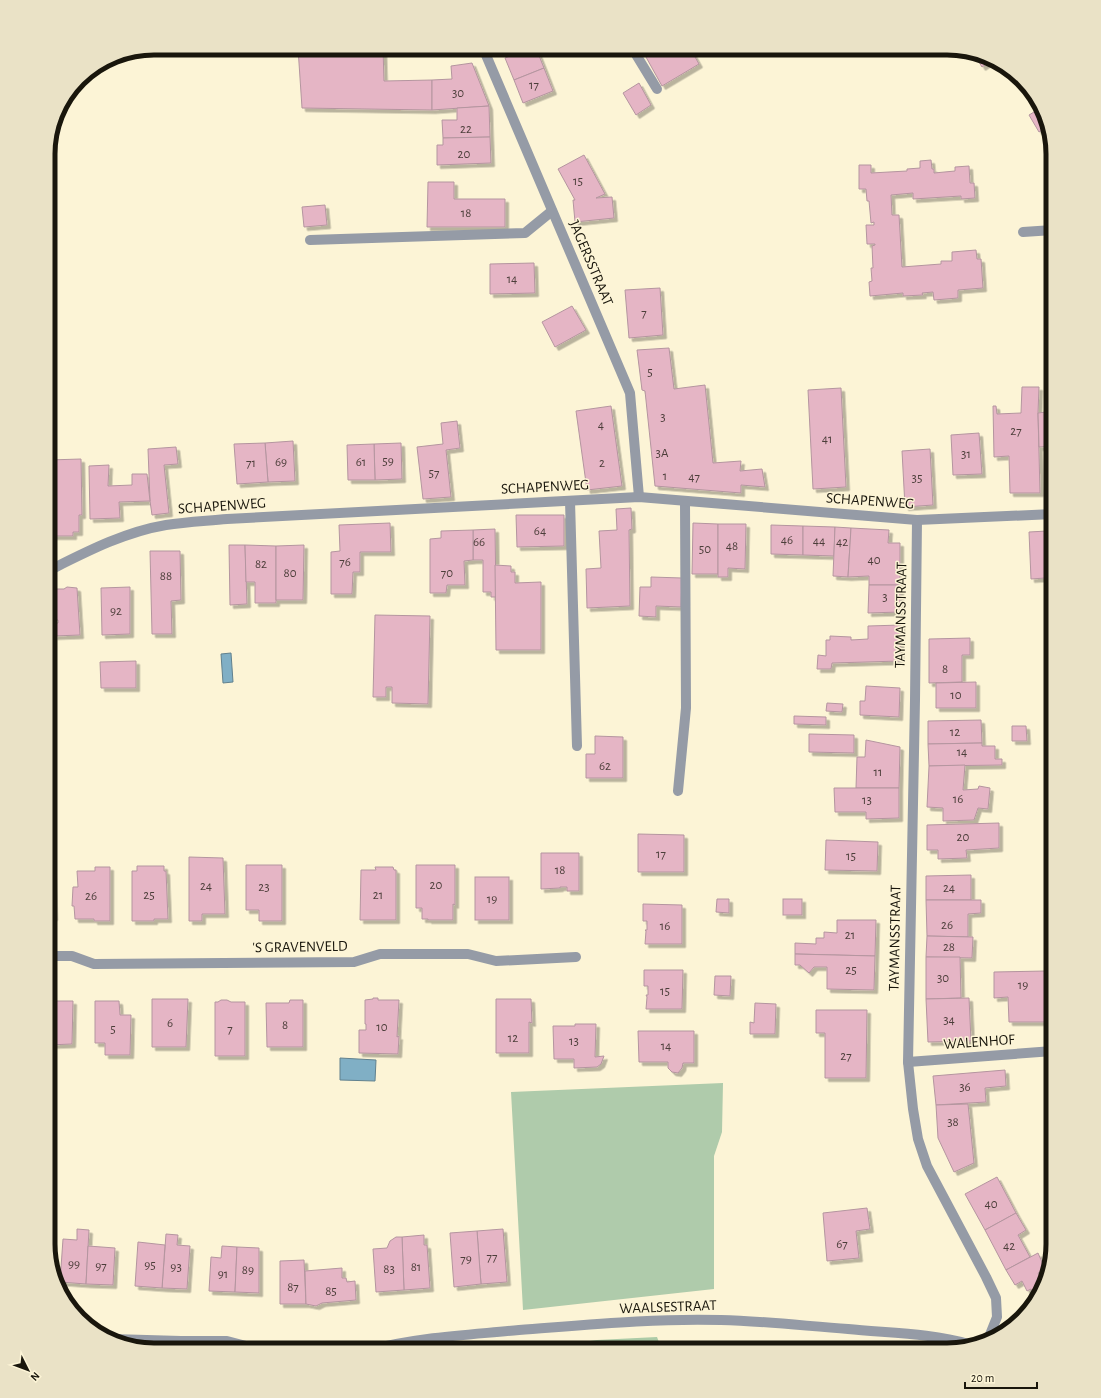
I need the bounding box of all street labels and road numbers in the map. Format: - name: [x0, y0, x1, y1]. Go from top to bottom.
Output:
- street label: JAGERSSTRAAT: [566, 218, 616, 308]
- street label: SCHAPENWEG: [501, 477, 589, 497]
- street label: SCHAPENWEG: [825, 490, 915, 512]
- street label: SCHAPENWEG: [177, 495, 267, 517]
- street label: TAYMANSSTRAAT: [893, 561, 909, 668]
- street label: TAYMANSSTRAAT: [887, 884, 903, 991]
- street label: 'S GRAVENVELD: [252, 939, 348, 955]
- street label: WALENHOF: [943, 1032, 1016, 1052]
- street label: WAALSESTRAAT: [619, 1298, 718, 1316]

